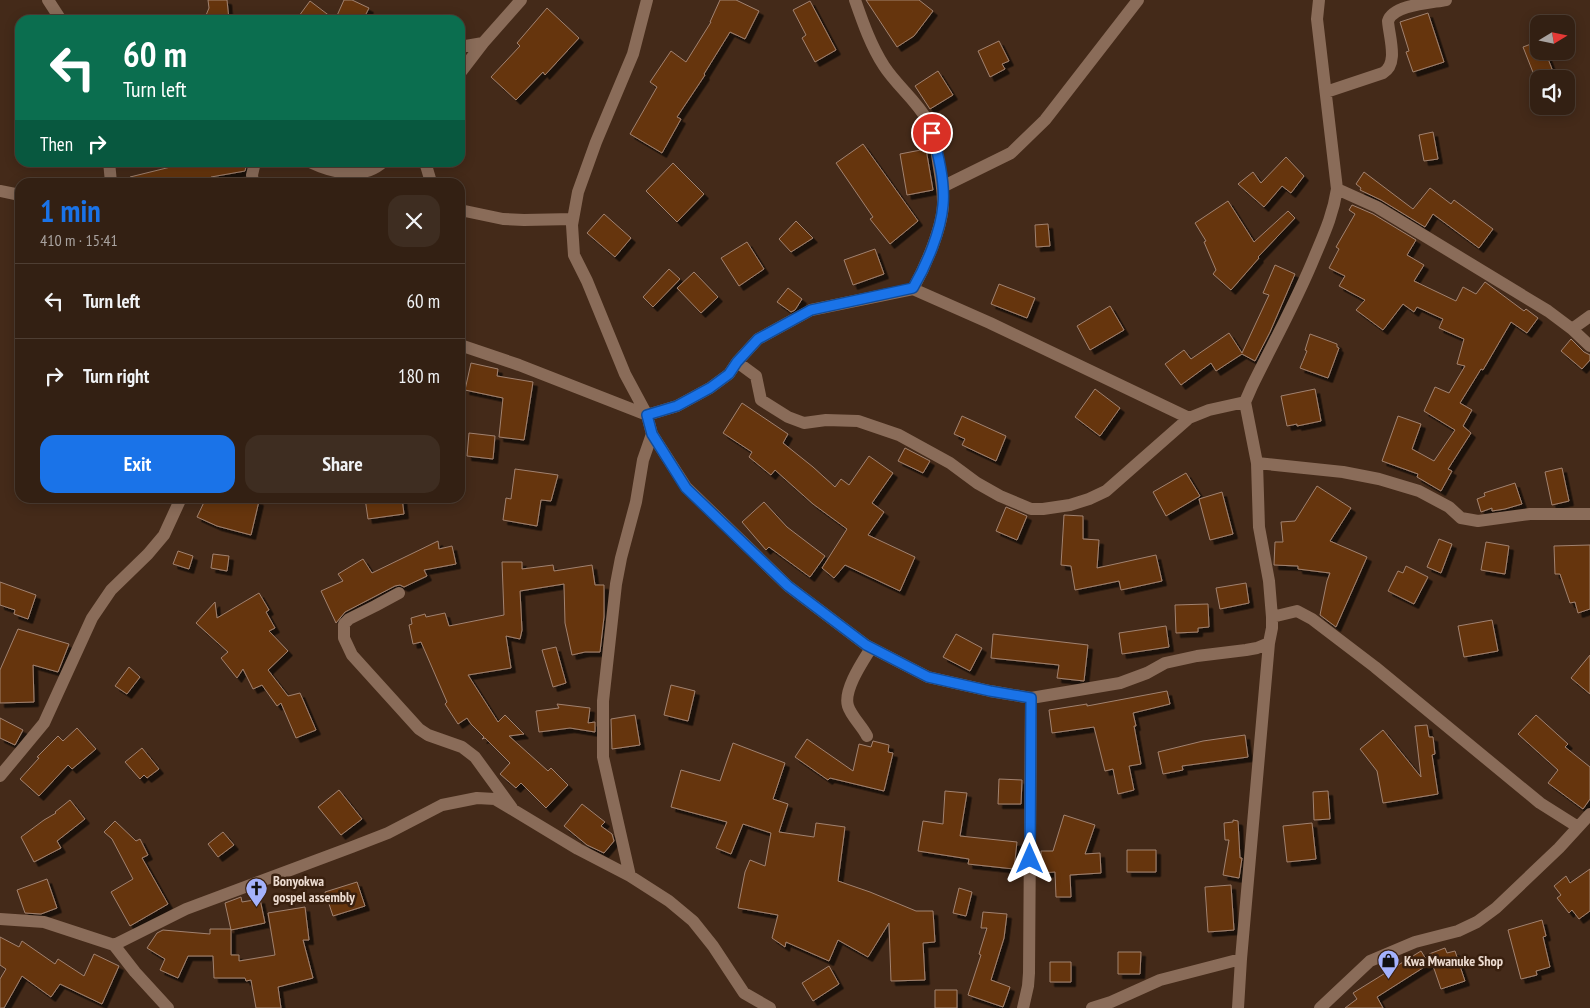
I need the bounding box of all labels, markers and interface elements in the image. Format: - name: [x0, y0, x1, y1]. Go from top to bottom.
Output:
- north arrow: [1530, 15, 1575, 60]
- map controls: [1530, 15, 1575, 115]
- text: 60 m: [123, 31, 187, 77]
- icon: left: [40, 35, 105, 100]
- button: sound: [1530, 70, 1575, 115]
- text: Turn left: [123, 75, 187, 103]
- pin: [911, 112, 953, 154]
- icon: arrive: [918, 119, 946, 147]
- icon: right: [83, 130, 111, 158]
- text: Then: [40, 132, 73, 156]
- text: 1 min: [40, 191, 101, 230]
- button: close: [388, 195, 440, 247]
- text: 410 m · 15:41: [40, 230, 118, 250]
- icon: left: [40, 287, 68, 315]
- text: Turn left: [83, 289, 140, 313]
- text: 60 m: [407, 289, 440, 313]
- icon: right: [40, 362, 68, 390]
- text: Turn right: [83, 364, 149, 388]
- text: 180 m: [398, 364, 440, 388]
- button: Exit: [40, 435, 235, 493]
- button: Share: [245, 435, 440, 493]
- position arrow: [1003, 832, 1055, 884]
- place label: Bonyokwa gospel assembly: [273, 872, 355, 906]
- church icon: Bonyokwa gospel assembly: [245, 877, 269, 908]
- shop icon: Kwa Mwanuke Shop: [1376, 949, 1400, 980]
- place label: Kwa Mwanuke Shop: [1404, 952, 1503, 970]

